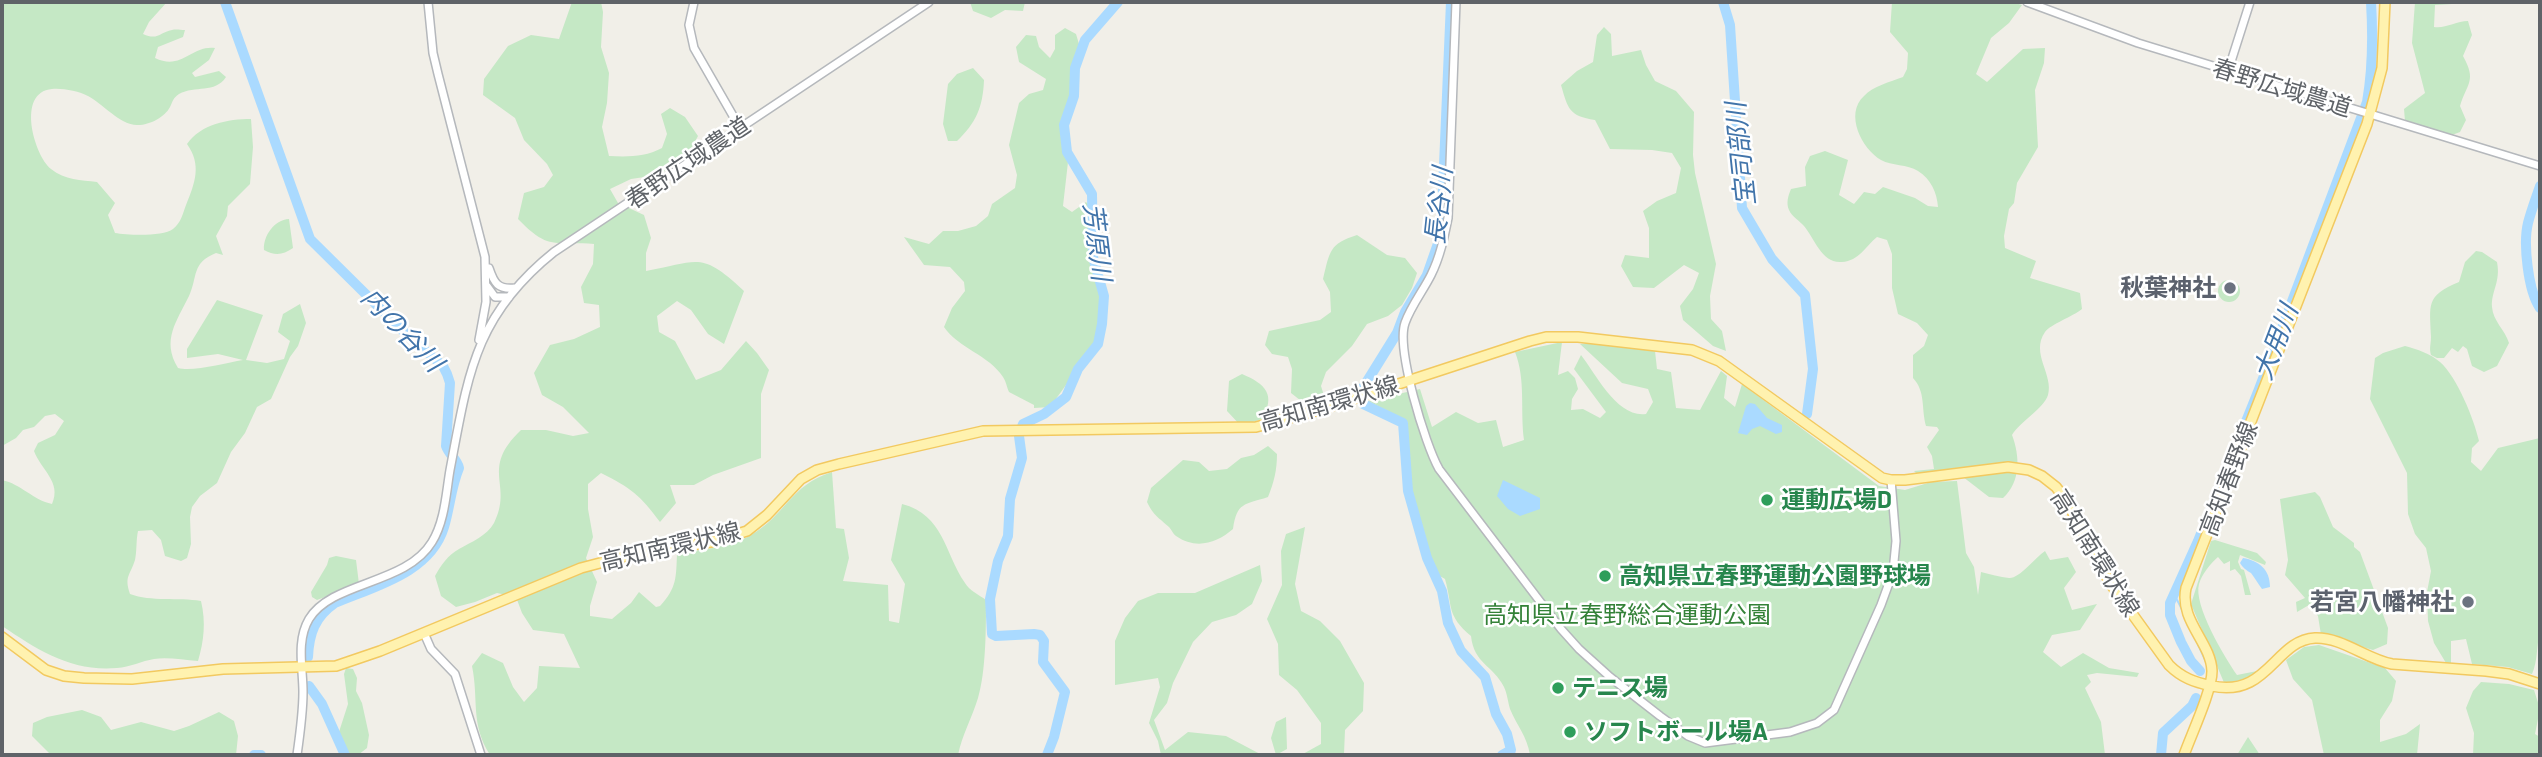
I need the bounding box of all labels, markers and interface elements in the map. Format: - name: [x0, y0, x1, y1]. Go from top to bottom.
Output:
- street label: 春野広域農道: [2209, 53, 2355, 123]
- water label: 宝司部川: [1720, 101, 1762, 207]
- street label: 春野広域農道: [620, 111, 756, 215]
- water label: 長谷川: [1419, 166, 1459, 246]
- water label: 芳原川: [1077, 201, 1117, 283]
- place label: 秋葉神社: [2120, 274, 2216, 302]
- marker: 秋葉神社: [2222, 280, 2238, 296]
- water label: 内の谷川: [355, 282, 449, 378]
- water label: 大用川: [2247, 300, 2305, 384]
- street label: 高知南環状線: [1256, 370, 1402, 438]
- street label: 高知春野線: [2194, 418, 2264, 540]
- street label: 高知南環状線: [2045, 484, 2145, 622]
- place label: 運動広場D: [1781, 486, 1892, 514]
- marker: 運動広場D: [1759, 492, 1775, 508]
- street label: 高知南環状線: [597, 517, 743, 577]
- place label: 高知県立春野運動公園野球場: [1619, 562, 1931, 590]
- marker: 高知県立春野運動公園野球場: [1597, 568, 1613, 584]
- place label: 若宮八幡神社: [2310, 588, 2454, 616]
- marker: 若宮八幡神社: [2460, 594, 2476, 610]
- park label: 高知県立春野総合運動公園: [1483, 601, 1771, 629]
- place label: テニス場: [1572, 674, 1668, 702]
- marker: テニス場: [1550, 680, 1566, 696]
- place label: ソフトボール場A: [1584, 718, 1768, 746]
- marker: ソフトボール場A: [1562, 724, 1578, 740]

